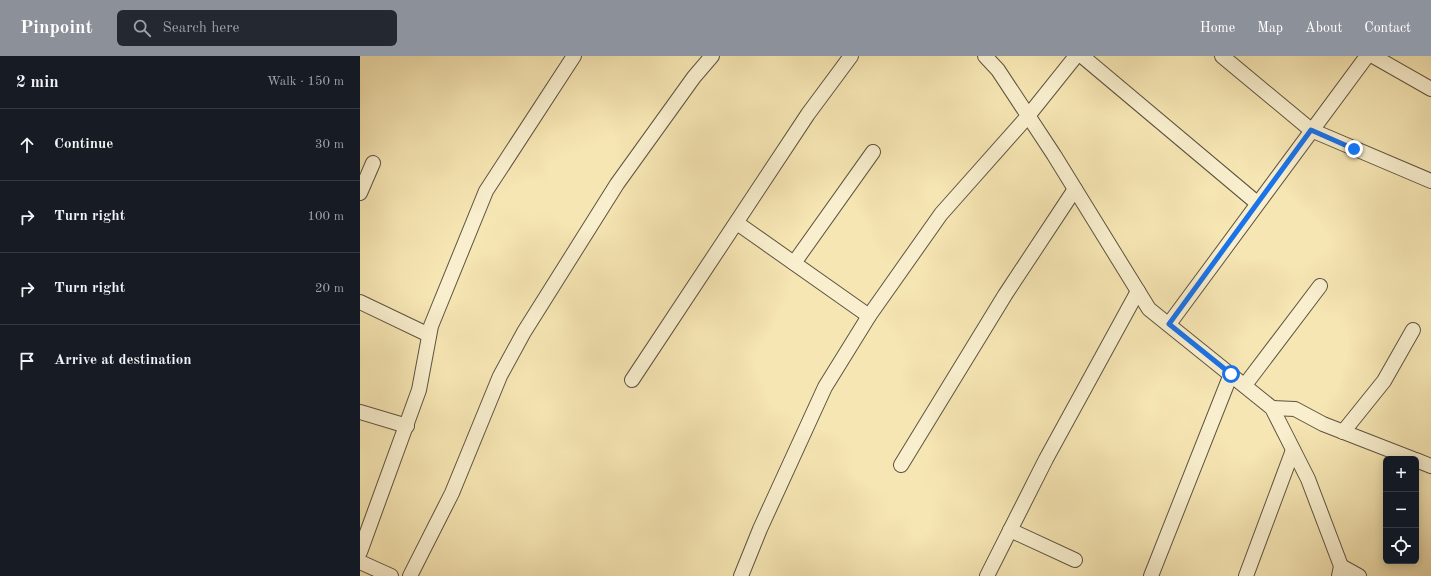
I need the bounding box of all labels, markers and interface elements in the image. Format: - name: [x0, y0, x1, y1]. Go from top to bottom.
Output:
- search box: [117, 10, 397, 46]
- icon: search: [131, 17, 153, 39]
- text: Pinpoint: [20, 19, 93, 38]
- text: Search here: [163, 21, 239, 36]
- text: Home: [1200, 21, 1235, 35]
- text: Map: [1257, 21, 1283, 35]
- text: About: [1305, 21, 1342, 35]
- text: Contact: [1364, 21, 1411, 35]
- text: 2 min: [16, 74, 59, 91]
- text: Walk · 150 m: [267, 75, 344, 88]
- icon: ahead: [16, 134, 38, 156]
- text: Continue: [54, 137, 113, 152]
- text: 30 m: [315, 138, 344, 151]
- route end: [1345, 140, 1363, 158]
- icon: right: [16, 206, 38, 228]
- text: Turn right: [54, 209, 125, 224]
- text: 100 m: [307, 210, 344, 223]
- icon: right: [16, 278, 38, 300]
- text: Turn right: [54, 281, 125, 296]
- text: 20 m: [315, 282, 344, 295]
- icon: arrive: [16, 350, 38, 372]
- text: Arrive at destination: [54, 353, 192, 368]
- route start: [1222, 365, 1240, 383]
- map controls: [1383, 456, 1419, 564]
- button: +: [1383, 456, 1419, 492]
- button: −: [1383, 492, 1419, 528]
- button: locate: [1383, 528, 1419, 564]

